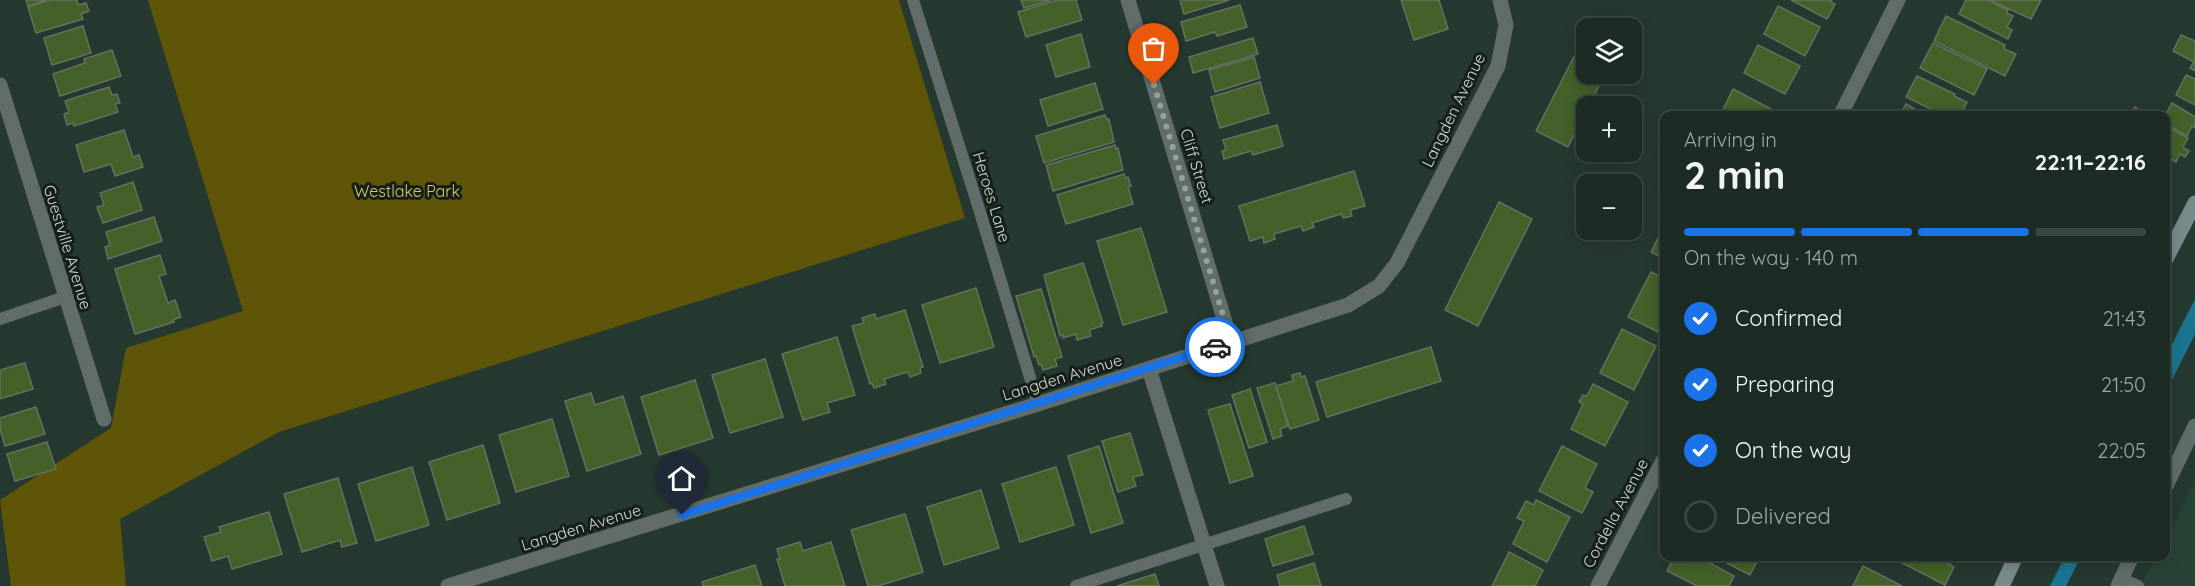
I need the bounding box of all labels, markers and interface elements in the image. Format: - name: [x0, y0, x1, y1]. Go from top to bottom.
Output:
- map controls: [1576, 18, 1642, 240]
- button: layers: [1576, 18, 1642, 84]
- pin: [1128, 23, 1179, 85]
- icon: bag: [1137, 32, 1170, 65]
- street label: Langden Avenue: [1417, 50, 1489, 170]
- button: +: [1576, 96, 1642, 162]
- street label: Cliff Street: [1176, 126, 1218, 206]
- text: Arriving in: [1684, 127, 1777, 152]
- text: 22:11–22:16: [2035, 148, 2146, 176]
- street label: Heroes Lane: [969, 149, 1015, 245]
- text: 2 min: [1684, 150, 1786, 199]
- button: −: [1576, 174, 1642, 240]
- park label: Westlake Park: [354, 181, 460, 201]
- street label: Guestville Avenue: [40, 182, 96, 312]
- text: On the way · 140 m: [1684, 245, 1858, 270]
- icon: check: [1684, 302, 1717, 335]
- text: Confirmed: [1735, 304, 1842, 332]
- text: 21:43: [2103, 306, 2146, 331]
- courier: [1185, 317, 1245, 377]
- icon: car: [1199, 331, 1232, 364]
- street label: Langden Avenue: [1000, 349, 1124, 405]
- icon: check: [1684, 368, 1717, 401]
- text: Preparing: [1735, 370, 1835, 398]
- text: 21:50: [2101, 372, 2146, 397]
- icon: check: [1684, 434, 1717, 467]
- text: On the way: [1735, 436, 1851, 464]
- text: 22:05: [2097, 438, 2146, 463]
- pin: [656, 453, 707, 515]
- street label: Cordella Avenue: [1578, 455, 1652, 571]
- icon: home: [665, 462, 698, 495]
- street label: Langden Avenue: [519, 499, 643, 555]
- text: Delivered: [1735, 502, 1831, 530]

